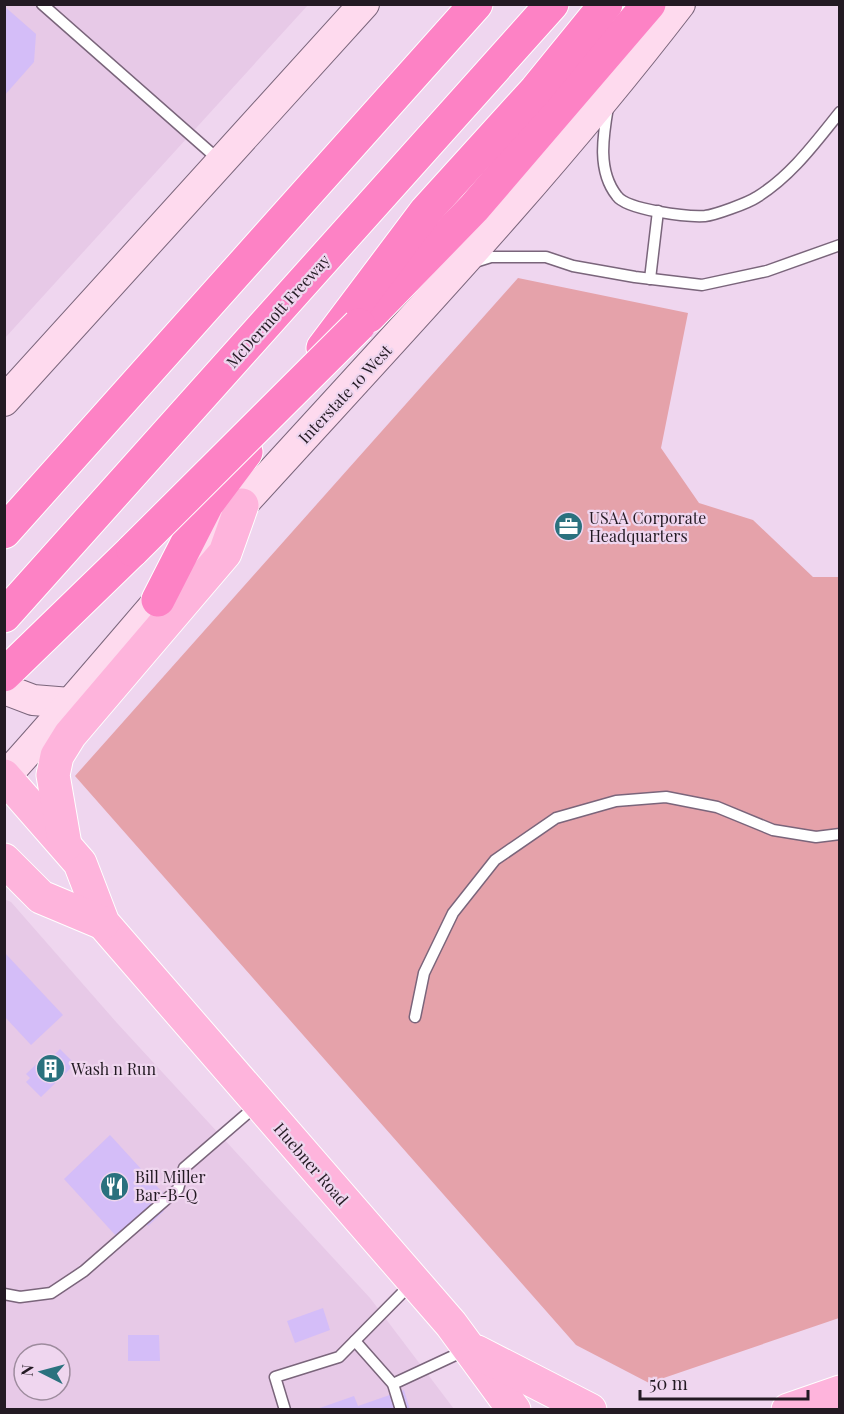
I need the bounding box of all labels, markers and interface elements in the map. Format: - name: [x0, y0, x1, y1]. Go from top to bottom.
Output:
- street label: McDermott Freeway: [221, 249, 334, 372]
- street label: Interstate 10 West: [293, 340, 396, 448]
- place label: USAA Corporate Headquarters: [589, 507, 706, 546]
- office icon: USAA Corporate Headquarters: [552, 511, 584, 543]
- building icon: Wash n Run: [34, 1053, 66, 1085]
- place label: Wash n Run: [70, 1058, 156, 1079]
- street label: Huebner Road: [270, 1118, 353, 1209]
- place label: Bill Miller Bar-B-Q: [135, 1166, 206, 1205]
- restaurant icon: Bill Miller Bar-B-Q: [98, 1170, 130, 1202]
- north arrow: [12, 1342, 72, 1402]
- text: N: [16, 1363, 38, 1377]
- scale bar: [640, 1363, 808, 1401]
- text: 50 m: [649, 1371, 688, 1395]

